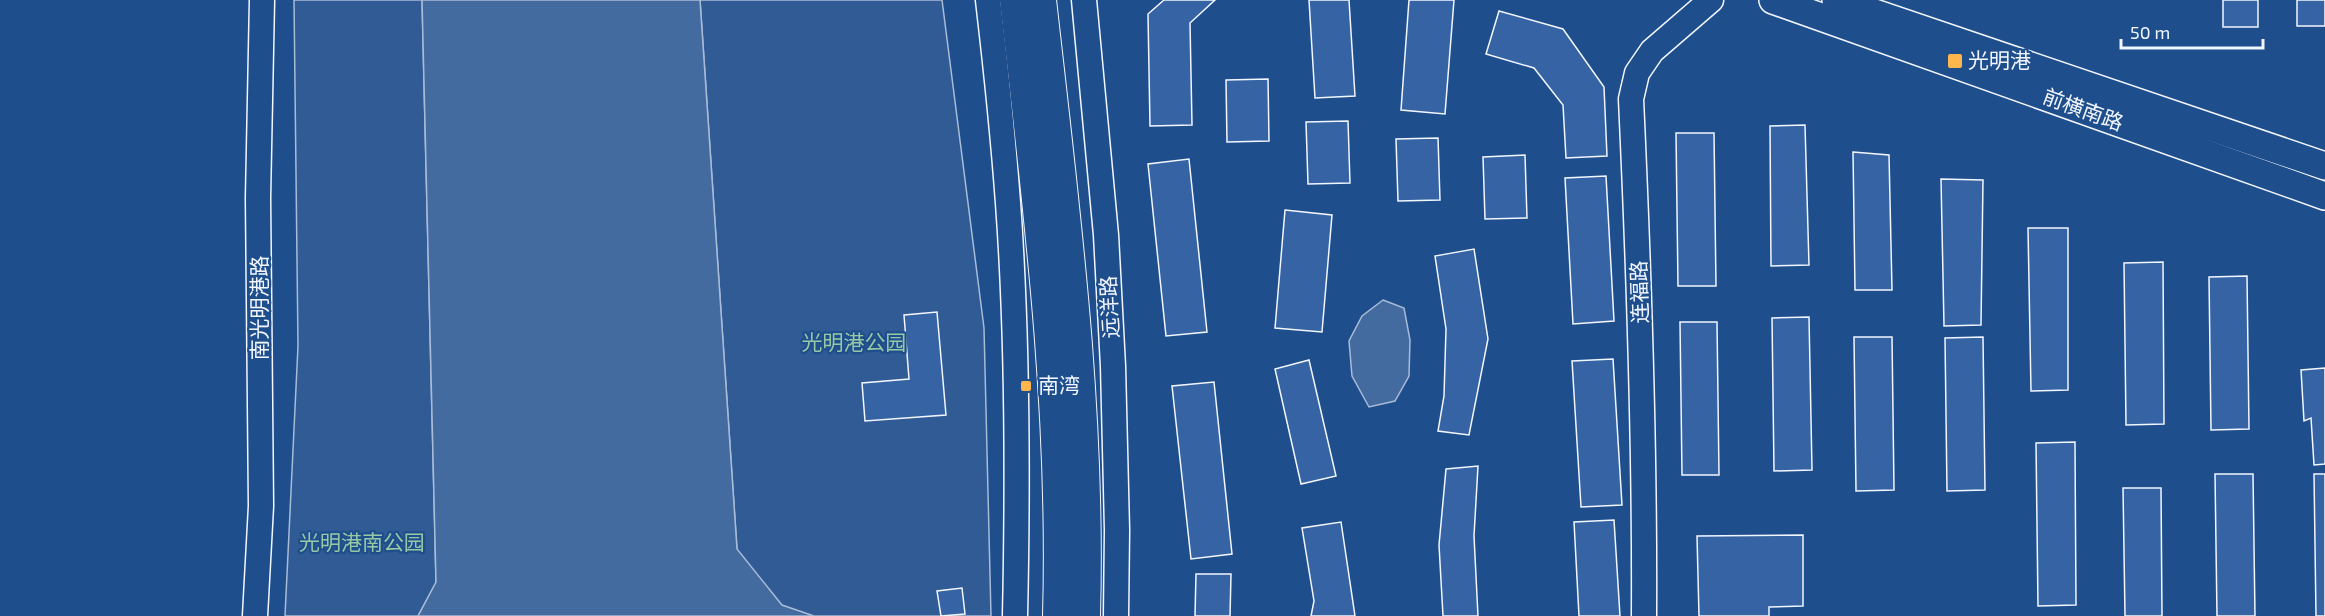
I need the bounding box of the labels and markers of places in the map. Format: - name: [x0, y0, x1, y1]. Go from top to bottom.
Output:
- place label: 光明港: [1968, 47, 2031, 72]
- marker: 光明港: [1946, 52, 1964, 70]
- place label: 南湾: [1038, 372, 1080, 397]
- marker: 南湾: [1019, 379, 1033, 393]

